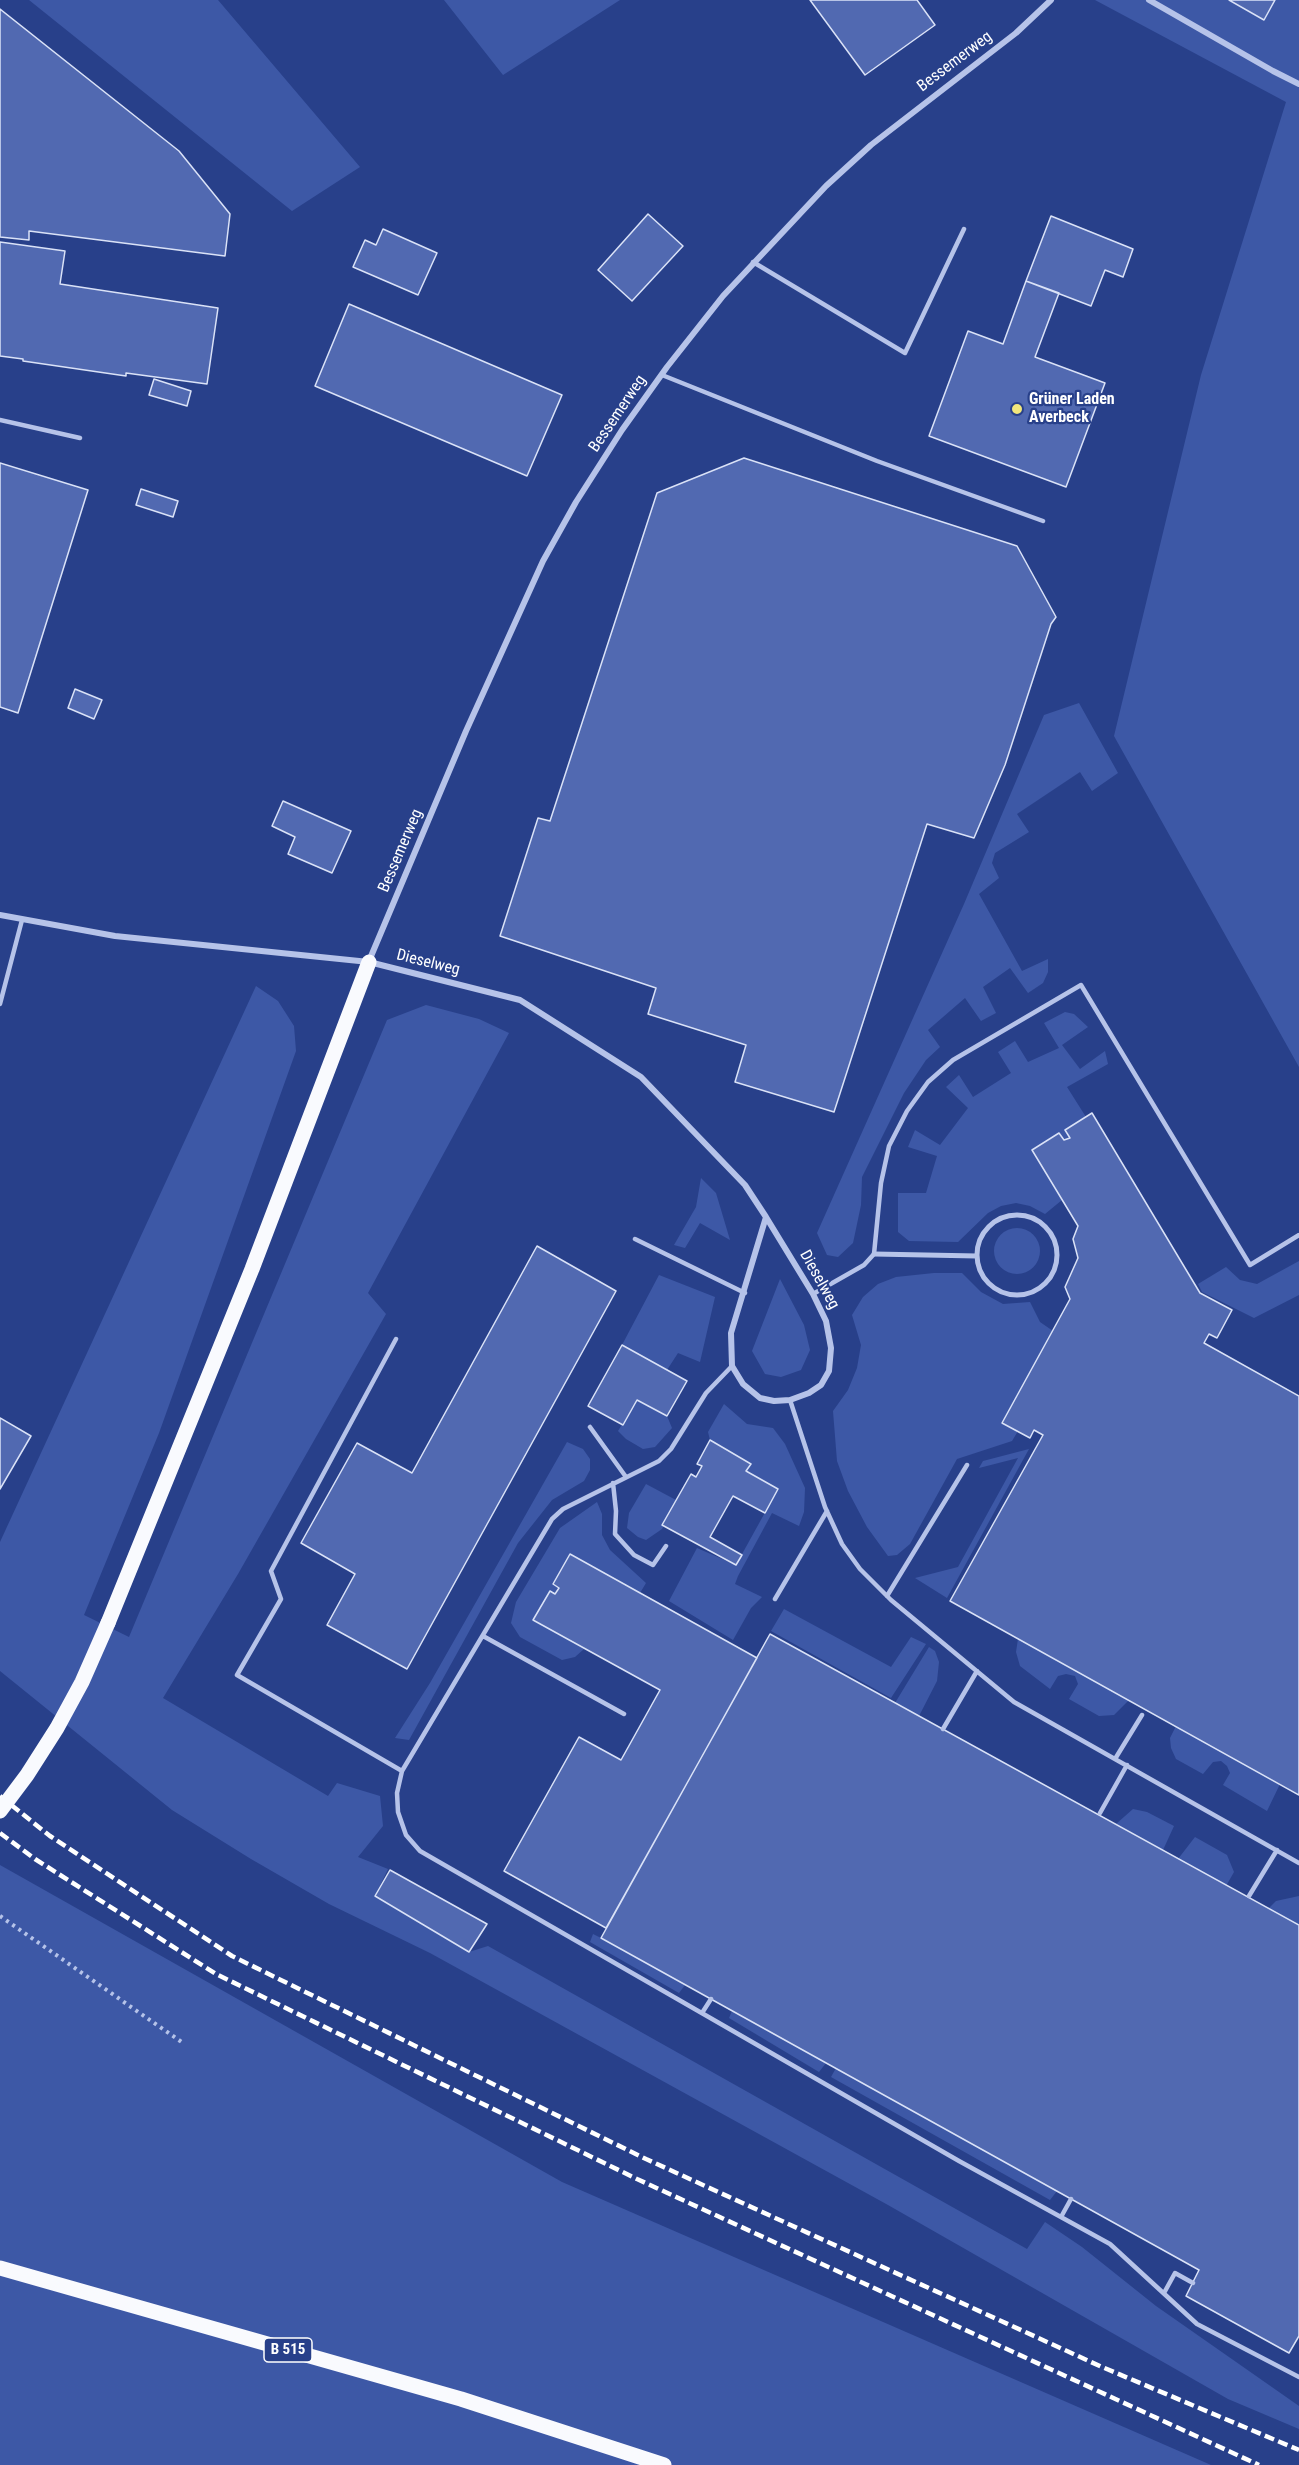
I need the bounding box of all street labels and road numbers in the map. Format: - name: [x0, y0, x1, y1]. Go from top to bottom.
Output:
- street label: Bessemerweg: [914, 28, 996, 96]
- street label: Bessemerweg: [585, 372, 651, 456]
- street label: Bessemerweg: [375, 806, 427, 896]
- street label: Dieselweg: [394, 946, 462, 980]
- street label: Dieselweg: [795, 1247, 843, 1313]
- road number: B 515: [264, 2338, 312, 2362]

